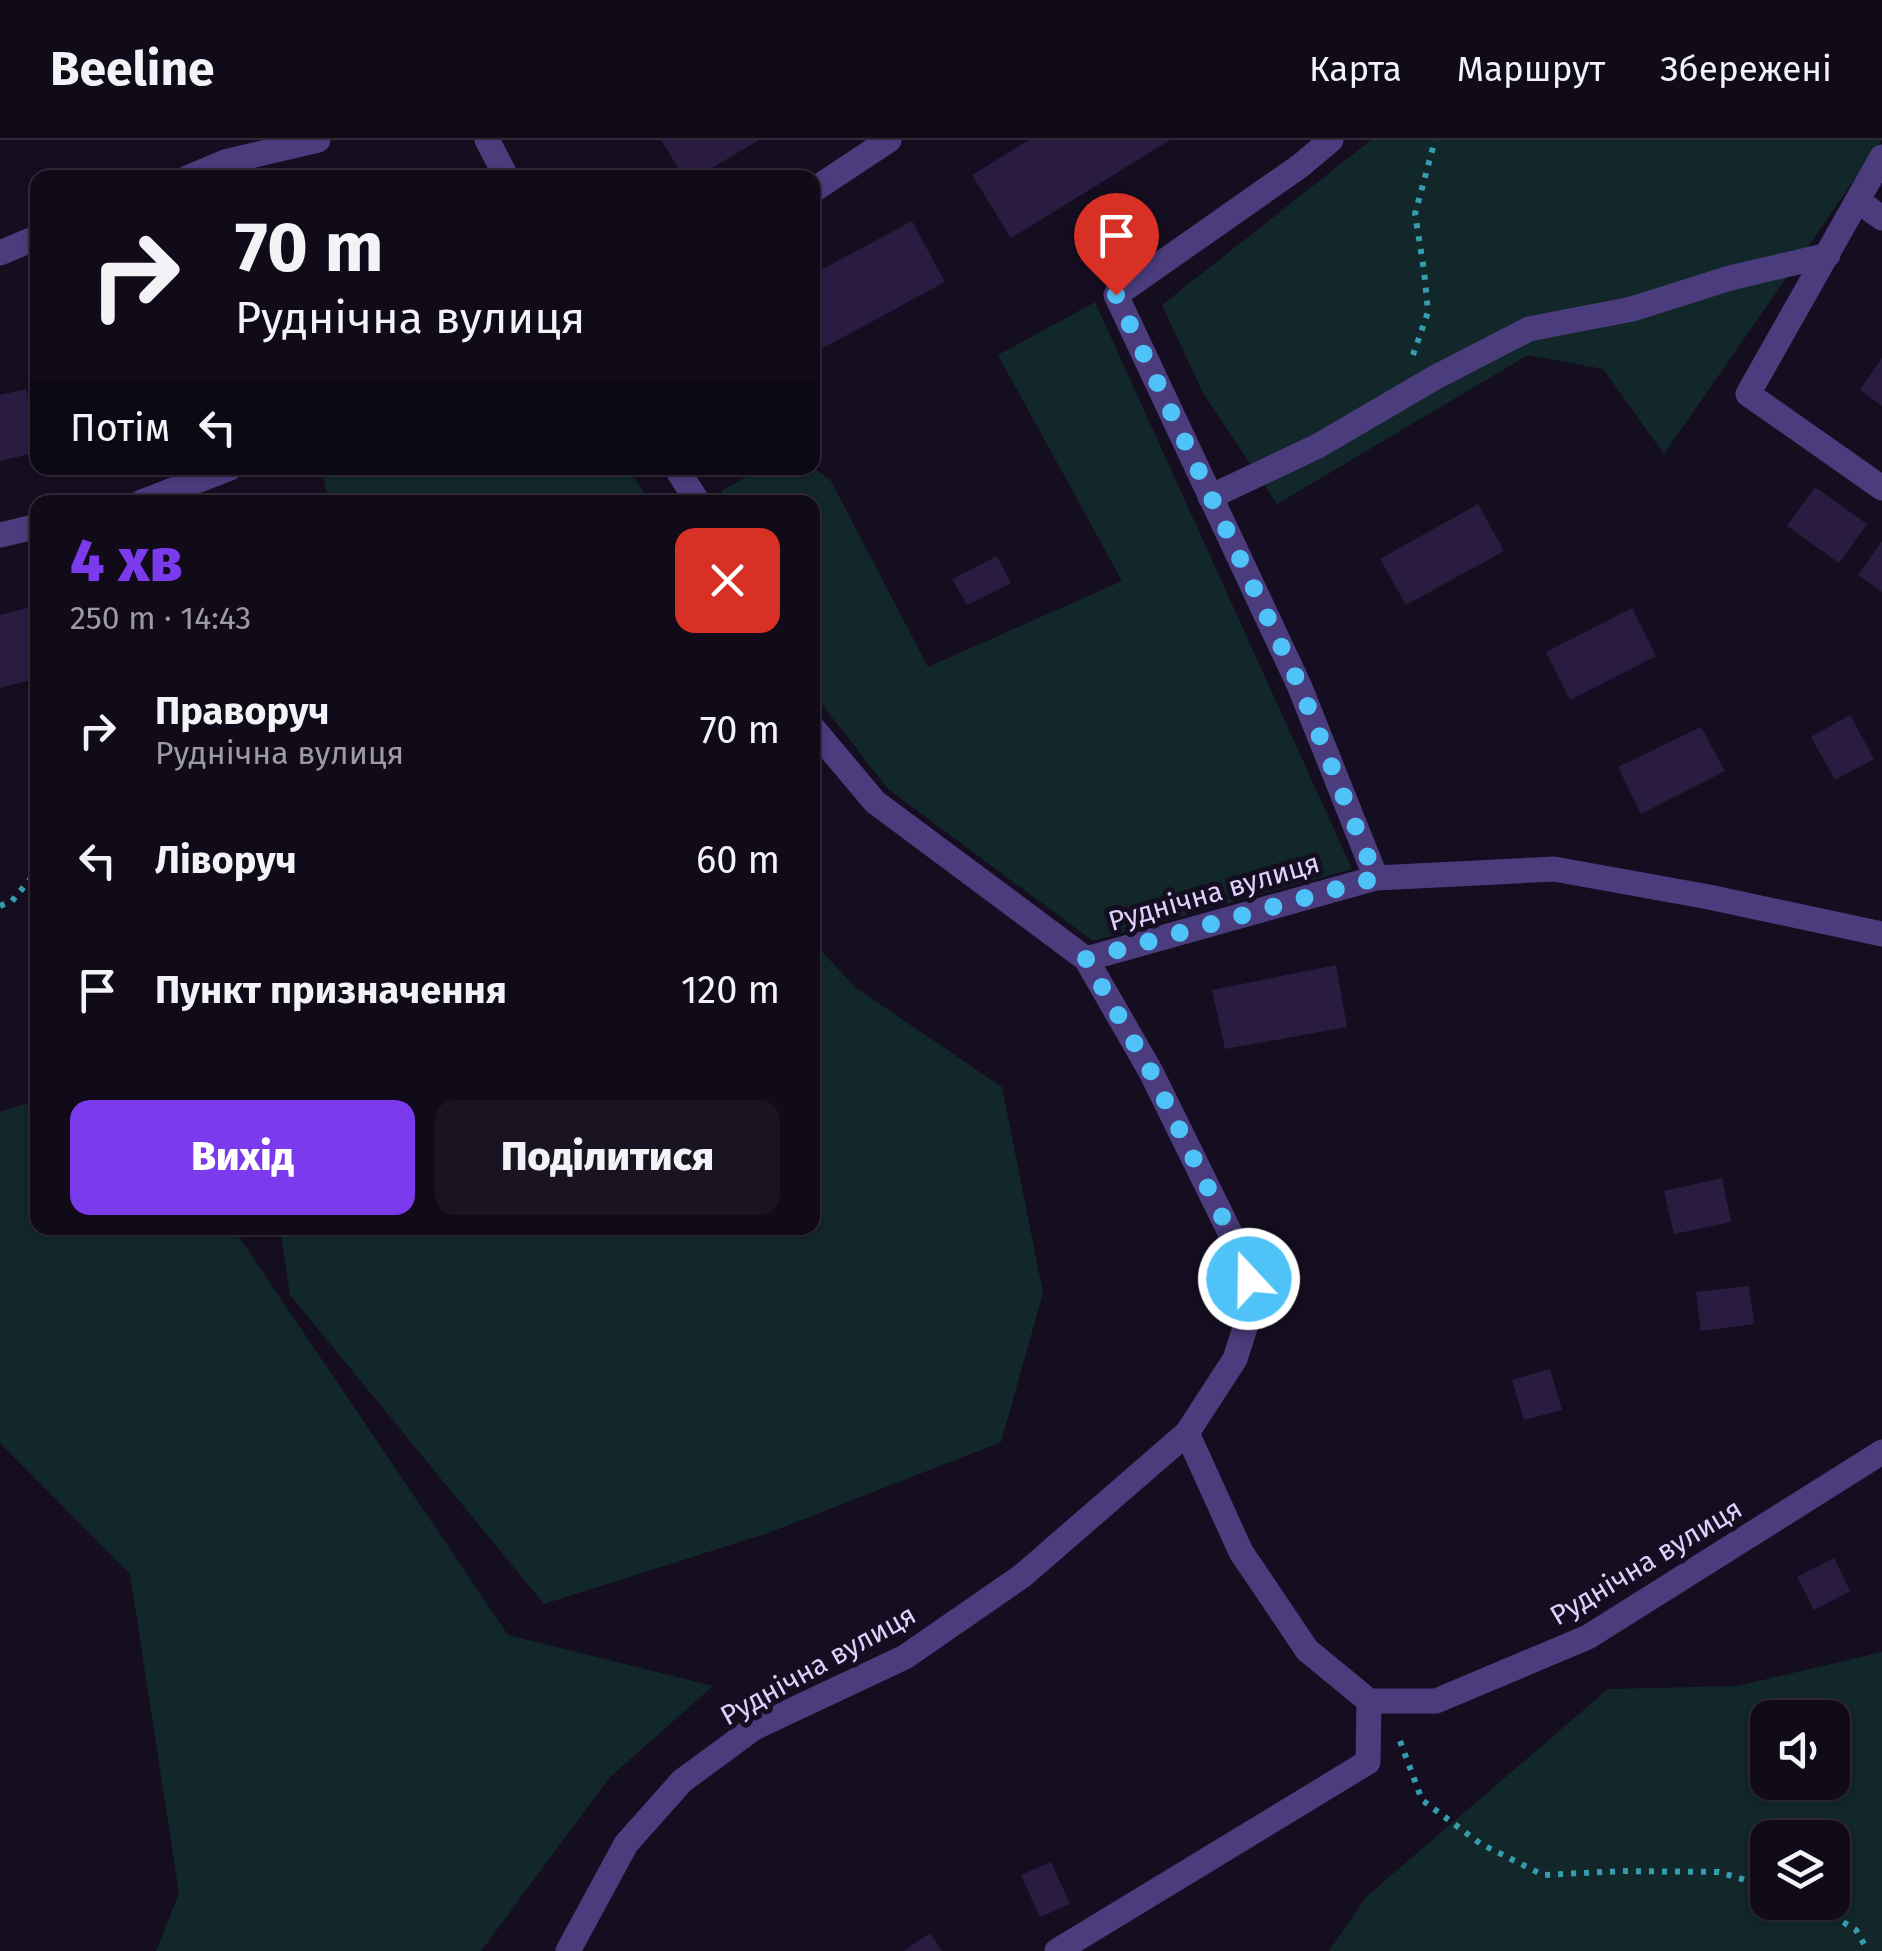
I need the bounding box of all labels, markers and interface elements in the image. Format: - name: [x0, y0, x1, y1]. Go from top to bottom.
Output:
- text: Beeline: [50, 40, 215, 98]
- text: Карта: [1309, 48, 1402, 90]
- text: Маршрут: [1457, 48, 1605, 90]
- text: Збережені: [1660, 48, 1832, 90]
- pin: [1074, 193, 1159, 296]
- text: 70 m: [235, 206, 384, 290]
- icon: arrive: [1089, 208, 1144, 263]
- icon: right: [70, 210, 200, 340]
- text: Руднічна вулиця: [235, 291, 585, 345]
- icon: left: [190, 400, 245, 455]
- text: Потім: [70, 405, 170, 451]
- text: 4 хв: [70, 525, 183, 597]
- button: close: [675, 528, 780, 633]
- text: 250 m · 14:43: [70, 599, 251, 637]
- text: Праворуч: [155, 688, 329, 734]
- icon: right: [70, 703, 125, 758]
- text: 70 m: [700, 707, 780, 753]
- text: Руднічна вулиця: [155, 734, 404, 772]
- icon: left: [70, 833, 125, 888]
- text: Ліворуч: [155, 837, 297, 883]
- text: 60 m: [696, 837, 780, 883]
- street label: Руднічна вулиця: [1105, 846, 1323, 938]
- icon: arrive: [70, 963, 125, 1018]
- text: Пункт призначення: [155, 967, 507, 1013]
- text: 120 m: [681, 967, 780, 1013]
- button: Вихід: [70, 1100, 415, 1215]
- button: Поділитися: [435, 1100, 780, 1215]
- position arrow: [1197, 1227, 1301, 1331]
- street label: Руднічна вулиця: [1544, 1492, 1748, 1632]
- street label: Руднічна вулиця: [715, 1598, 921, 1732]
- map controls: [1750, 1700, 1850, 1920]
- button: sound: [1750, 1700, 1850, 1800]
- button: layers: [1750, 1820, 1850, 1920]

